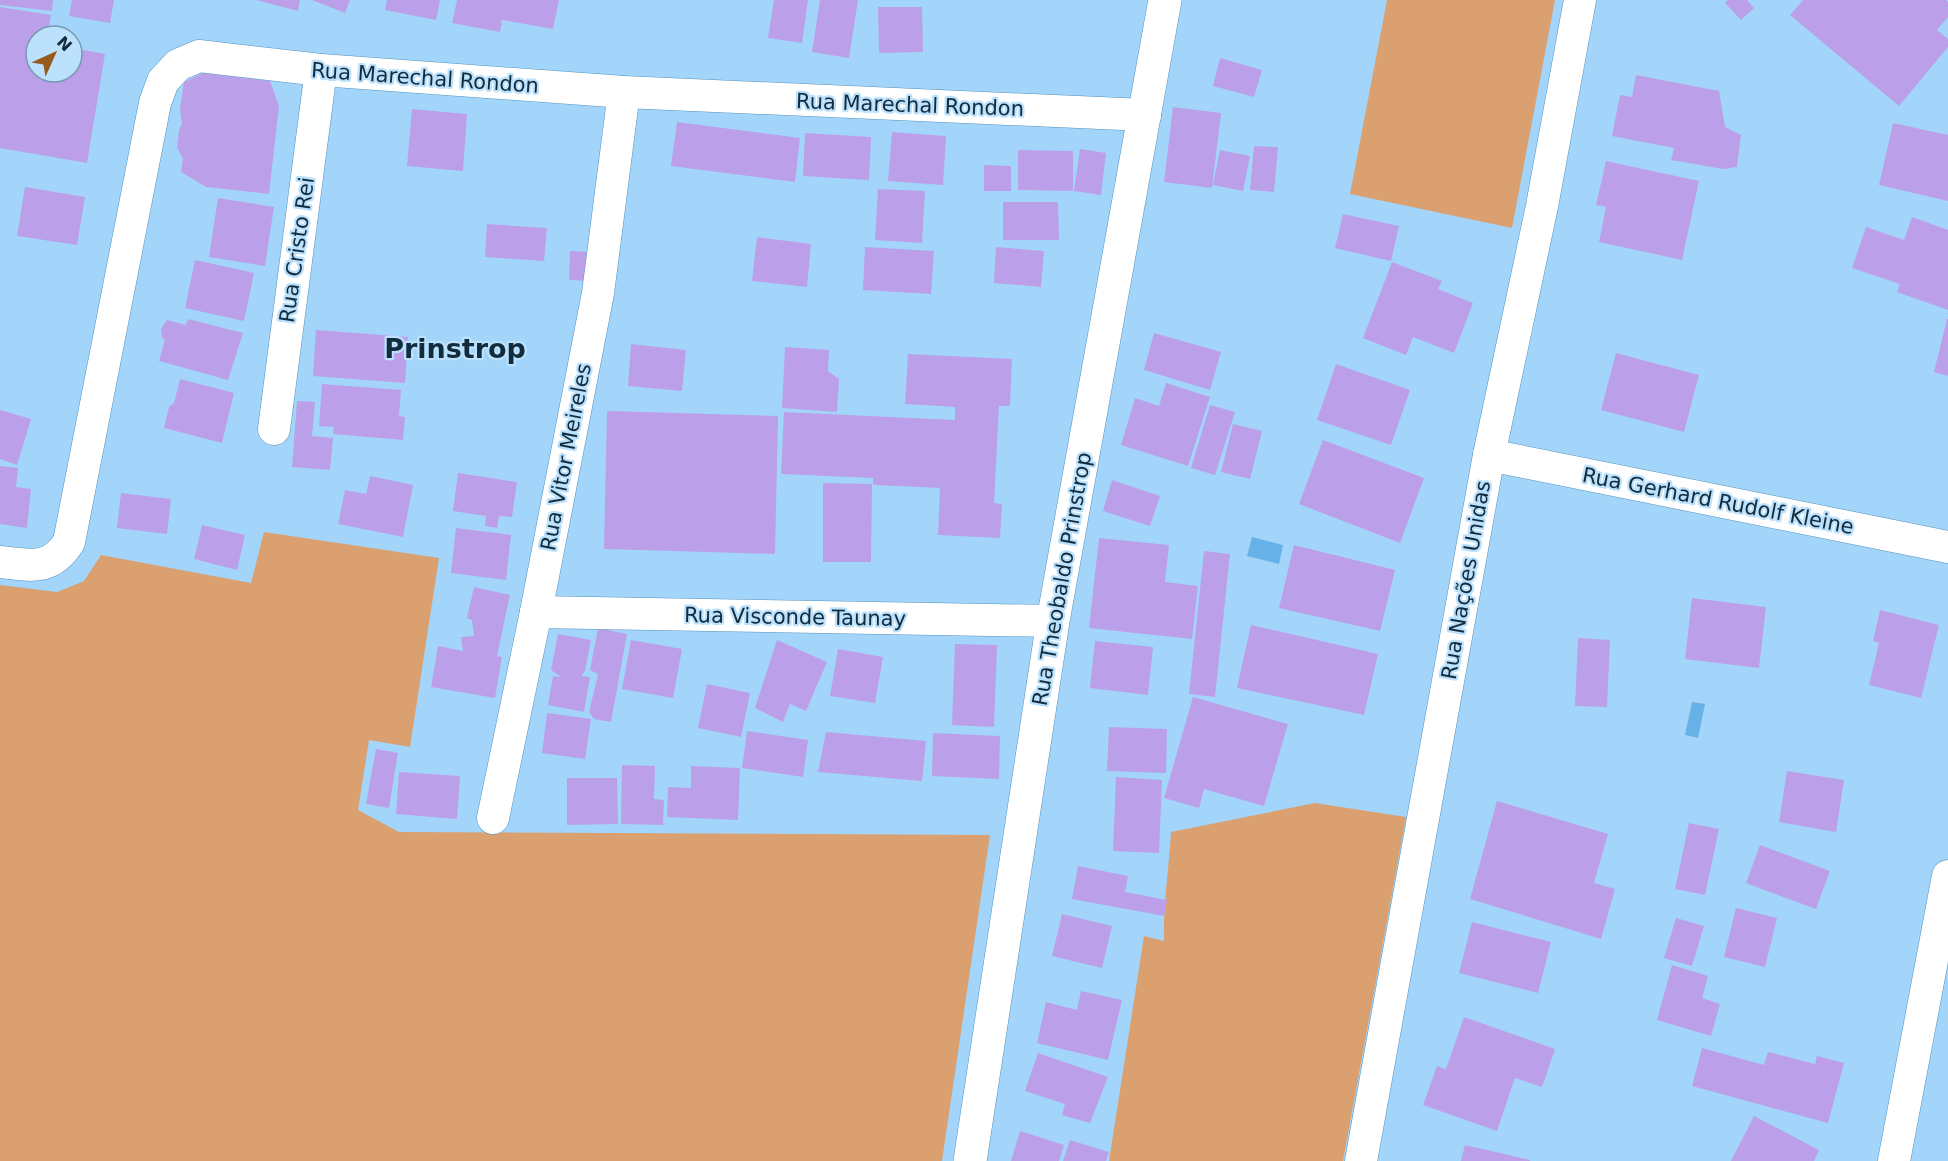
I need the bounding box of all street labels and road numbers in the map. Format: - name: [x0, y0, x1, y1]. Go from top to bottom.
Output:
- street label: Rua Marechal Rondon: [310, 58, 540, 98]
- street label: Rua Marechal Rondon: [796, 89, 1024, 121]
- street label: Rua Cristo Rei: [275, 176, 319, 324]
- street label: Rua Vitor Meireles: [536, 361, 596, 553]
- street label: Rua Theobaldo Prinstrop: [1028, 450, 1096, 708]
- street label: Rua Gerhard Rudolf Kleine: [1580, 463, 1856, 539]
- street label: Rua Nações Unidas: [1437, 479, 1495, 681]
- street label: Rua Visconde Taunay: [684, 603, 906, 631]

